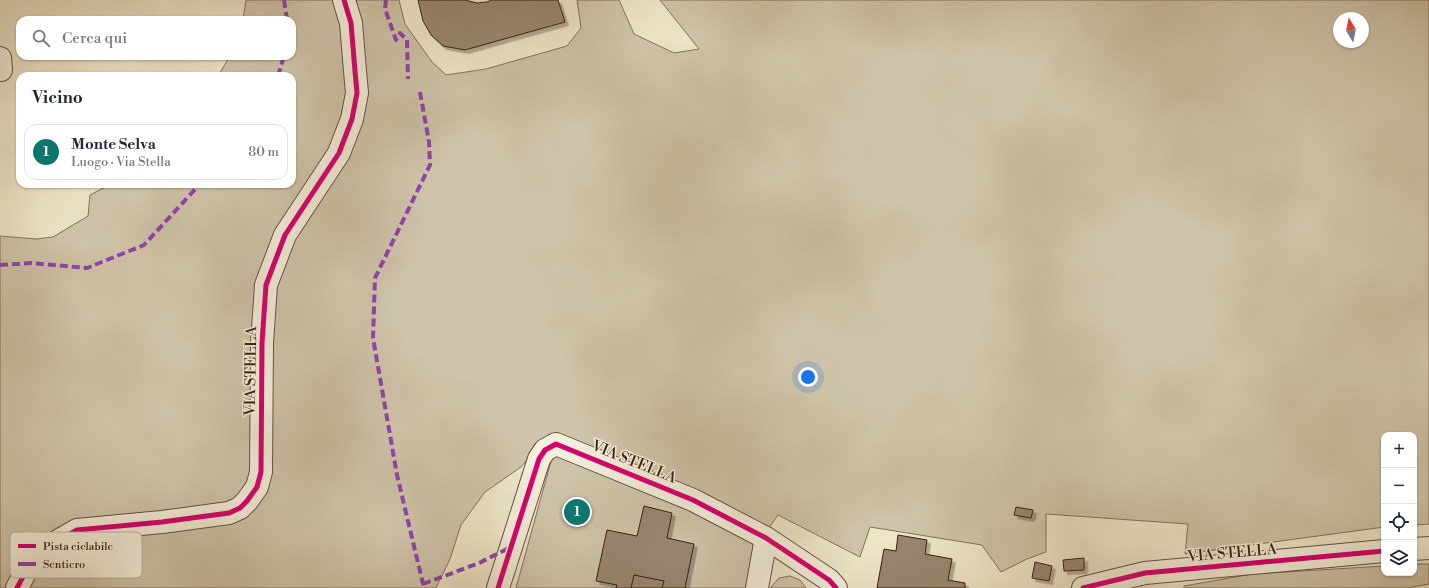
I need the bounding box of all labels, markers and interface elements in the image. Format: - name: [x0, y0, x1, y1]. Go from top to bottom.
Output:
- north arrow: [1333, 12, 1369, 48]
- search box: [16, 16, 296, 60]
- icon: search: [30, 27, 52, 49]
- text: Cerca qui: [62, 29, 127, 48]
- text: Vicino: [32, 87, 83, 109]
- text: Monte Selva: [71, 135, 156, 154]
- text: 1: [43, 144, 49, 160]
- text: 80 m: [248, 144, 279, 160]
- text: Luogo · Via Stella: [71, 154, 171, 170]
- street label: VIA STELLA: [241, 325, 261, 417]
- your location: [798, 367, 818, 387]
- map controls: [1381, 432, 1417, 576]
- button: +: [1381, 432, 1417, 468]
- street label: VIA STELLA: [588, 436, 680, 488]
- button: −: [1381, 468, 1417, 504]
- pin: 1: [564, 497, 590, 527]
- button: locate: [1381, 504, 1417, 540]
- legend: [10, 532, 142, 578]
- text: Pista ciclabile: [43, 540, 114, 554]
- street label: VIA STELLA: [1185, 540, 1278, 566]
- button: layers: [1381, 540, 1417, 576]
- text: Sentiero: [43, 558, 85, 572]

